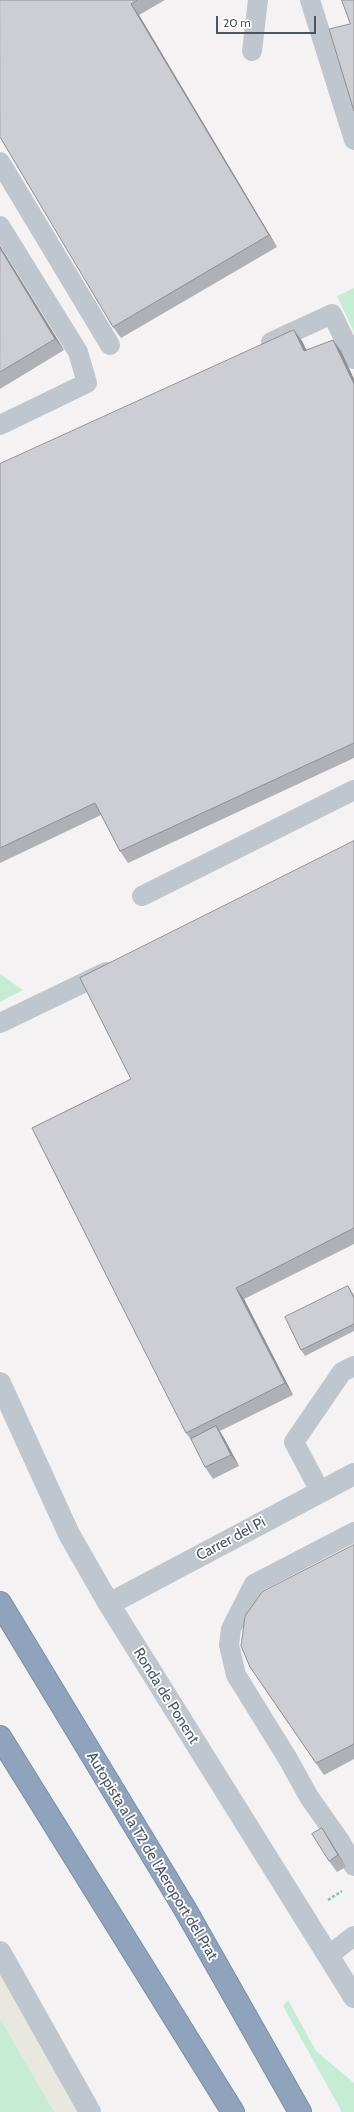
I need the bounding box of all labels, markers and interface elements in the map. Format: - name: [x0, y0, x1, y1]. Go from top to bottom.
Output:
- scale bar: [218, 8, 318, 34]
- text: 20 m: [223, 15, 251, 30]
- street label: Carrer del Pi: [193, 1513, 269, 1565]
- street label: Ronda de Ponent: [129, 1645, 203, 1747]
- street label: Autopista a la T2 de l'Aeroport del Prat: [83, 1749, 221, 1963]

